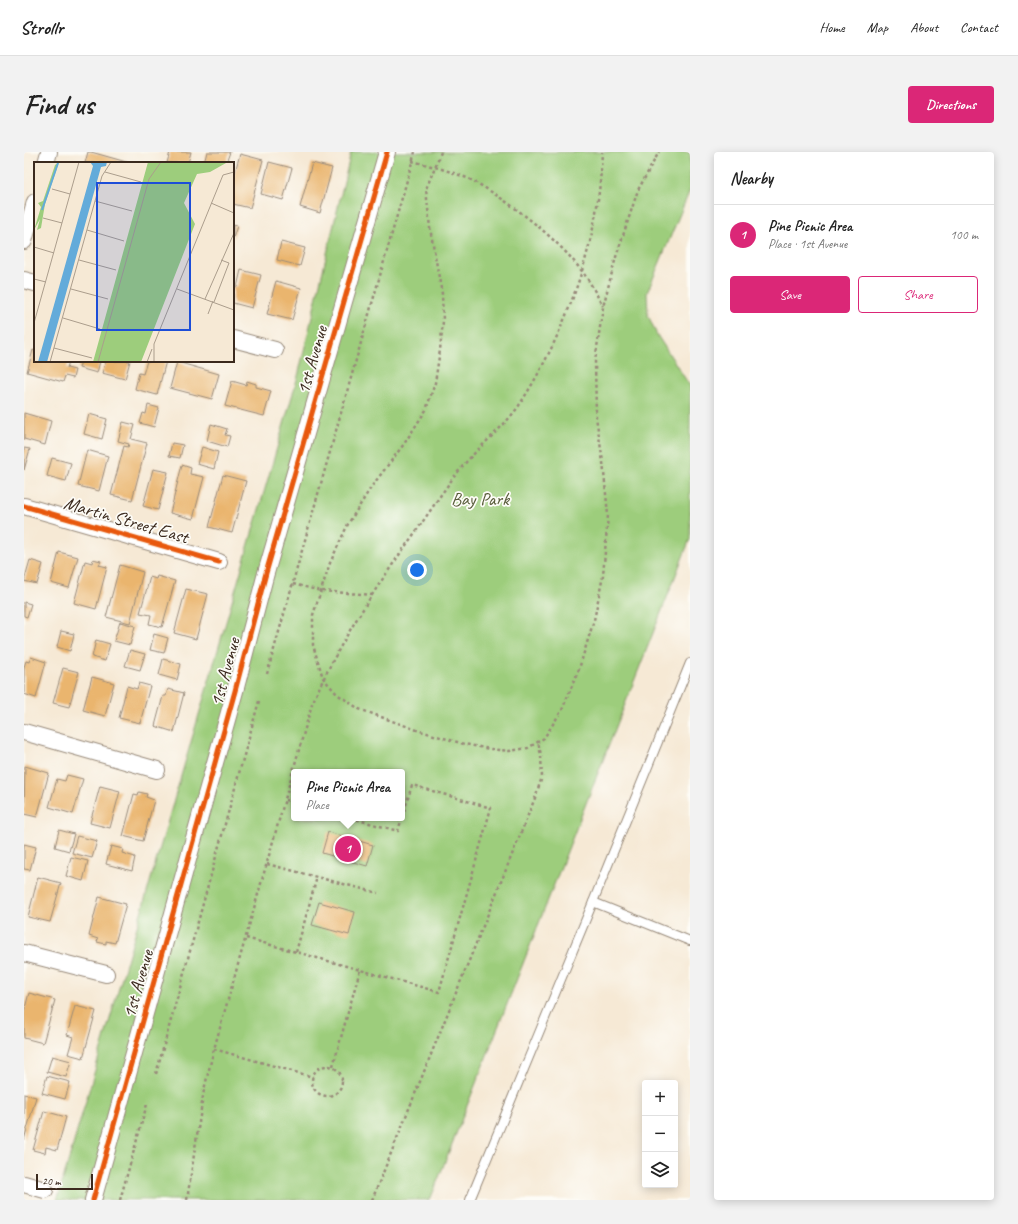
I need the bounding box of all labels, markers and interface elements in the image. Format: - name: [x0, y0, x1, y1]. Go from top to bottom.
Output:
- text: Strollr: [20, 16, 63, 40]
- text: Home: [819, 19, 845, 36]
- text: Map: [867, 19, 888, 36]
- text: About: [910, 19, 938, 36]
- text: Contact: [960, 19, 998, 36]
- button: Directions: [908, 86, 994, 123]
- text: Find us: [24, 87, 94, 122]
- inset map: [34, 162, 234, 362]
- text: Nearby: [730, 168, 773, 189]
- text: Pine Picnic Area: [768, 217, 852, 236]
- text: 1: [740, 227, 746, 243]
- text: 100 m: [950, 227, 978, 243]
- text: Place · 1st Avenue: [768, 236, 847, 252]
- button: Save: [730, 276, 850, 313]
- button: Share: [858, 276, 978, 313]
- street label: 1st Avenue: [291, 321, 334, 397]
- park label: Bay Park: [451, 487, 511, 511]
- street label: Martin Street East: [61, 491, 193, 550]
- your location: [407, 560, 427, 580]
- street label: 1st Avenue: [204, 633, 246, 709]
- popup: [291, 769, 405, 821]
- text: Pine Picnic Area: [306, 778, 390, 797]
- text: Place: [306, 797, 329, 813]
- pin: 1: [335, 834, 361, 864]
- street label: 1st Avenue: [117, 945, 160, 1021]
- map controls: [642, 1080, 678, 1188]
- button: +: [642, 1080, 678, 1116]
- button: −: [642, 1116, 678, 1152]
- button: layers: [642, 1152, 678, 1188]
- scale bar: [36, 1172, 93, 1191]
- text: 20 m: [42, 1174, 61, 1188]

